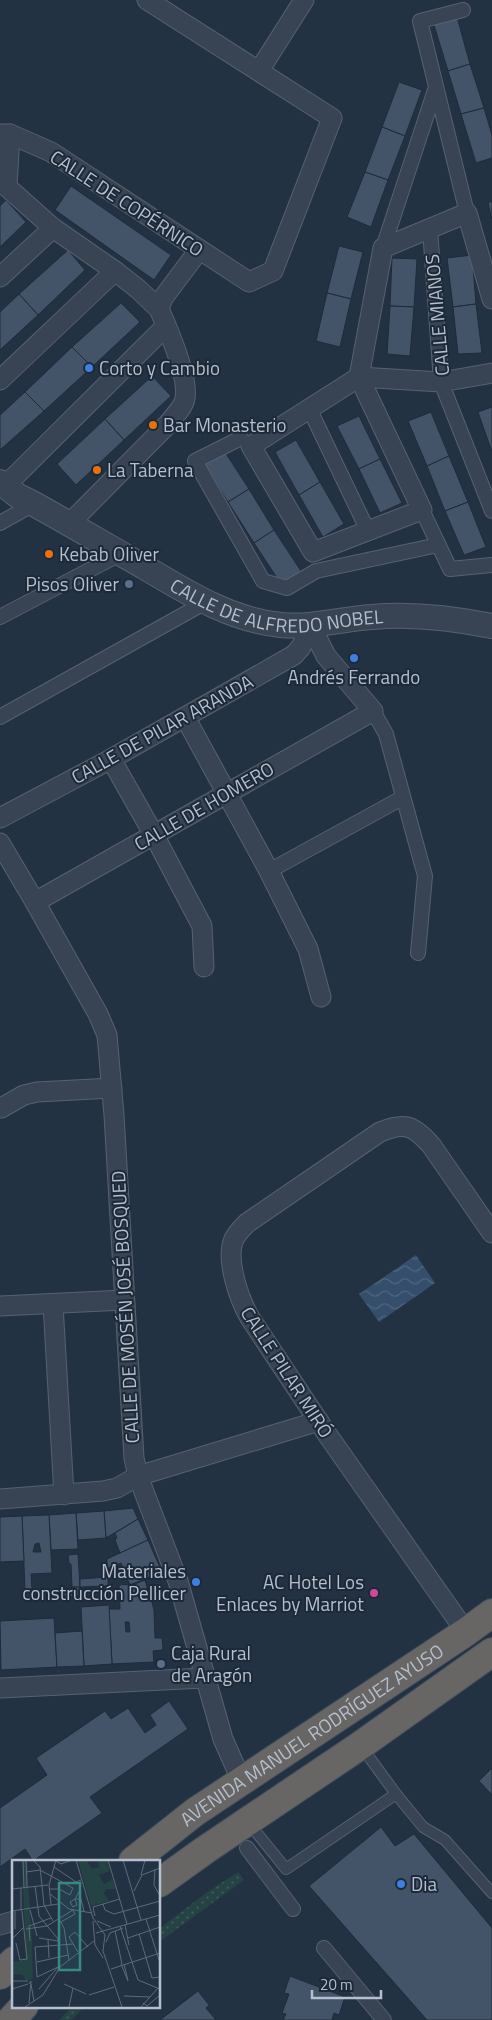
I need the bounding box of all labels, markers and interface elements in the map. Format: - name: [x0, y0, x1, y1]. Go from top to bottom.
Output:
- street label: CALLE DE COPÉRNICO: [45, 142, 210, 263]
- street label: CALLE MIANOS: [417, 253, 456, 377]
- place label: Corto y Cambio: [99, 353, 220, 382]
- marker: Corto y Cambio: [83, 362, 95, 374]
- place label: Bar Monasterio: [163, 410, 286, 439]
- marker: Bar Monasterio: [147, 419, 159, 431]
- place label: La Taberna: [107, 455, 194, 484]
- marker: La Taberna: [91, 464, 103, 476]
- place label: Kebab Oliver: [59, 539, 159, 568]
- marker: Kebab Oliver: [43, 548, 55, 560]
- place label: Pisos Oliver: [25, 569, 119, 598]
- street label: CALLE DE ALFREDO NOBEL: [165, 570, 384, 640]
- marker: Pisos Oliver: [123, 578, 135, 590]
- marker: Andrés Ferrando: [348, 652, 360, 664]
- place label: Andrés Ferrando: [288, 662, 420, 691]
- street label: CALLE DE PILAR ARANDA: [65, 666, 258, 791]
- street label: CALLE DE HOMERO: [128, 754, 279, 858]
- street label: CALLE DE MOSÉN JOSÉ BOSQUED: [103, 1170, 146, 1444]
- street label: CALLE PILAR MIRÓ: [234, 1300, 341, 1443]
- place label: Materiales construcción Pellicer: [22, 1556, 186, 1607]
- place label: AC Hotel Los Enlaces by Marriot: [216, 1567, 364, 1618]
- marker: Materiales construcción Pellicer: [190, 1576, 202, 1588]
- marker: AC Hotel Los Enlaces by Marriot: [368, 1587, 380, 1599]
- street label: AVENIDA MANUEL RODRÍGUEZ AYUSO: [173, 1636, 449, 1833]
- place label: Caja Rural de Aragón: [171, 1638, 252, 1689]
- marker: Caja Rural de Aragón: [155, 1658, 167, 1670]
- inset map: [12, 1860, 160, 2008]
- place label: Dia: [411, 1869, 437, 1898]
- marker: Dia: [395, 1878, 407, 1890]
- scale bar: [312, 1968, 381, 2000]
- text: 20 m: [320, 1973, 353, 1996]

